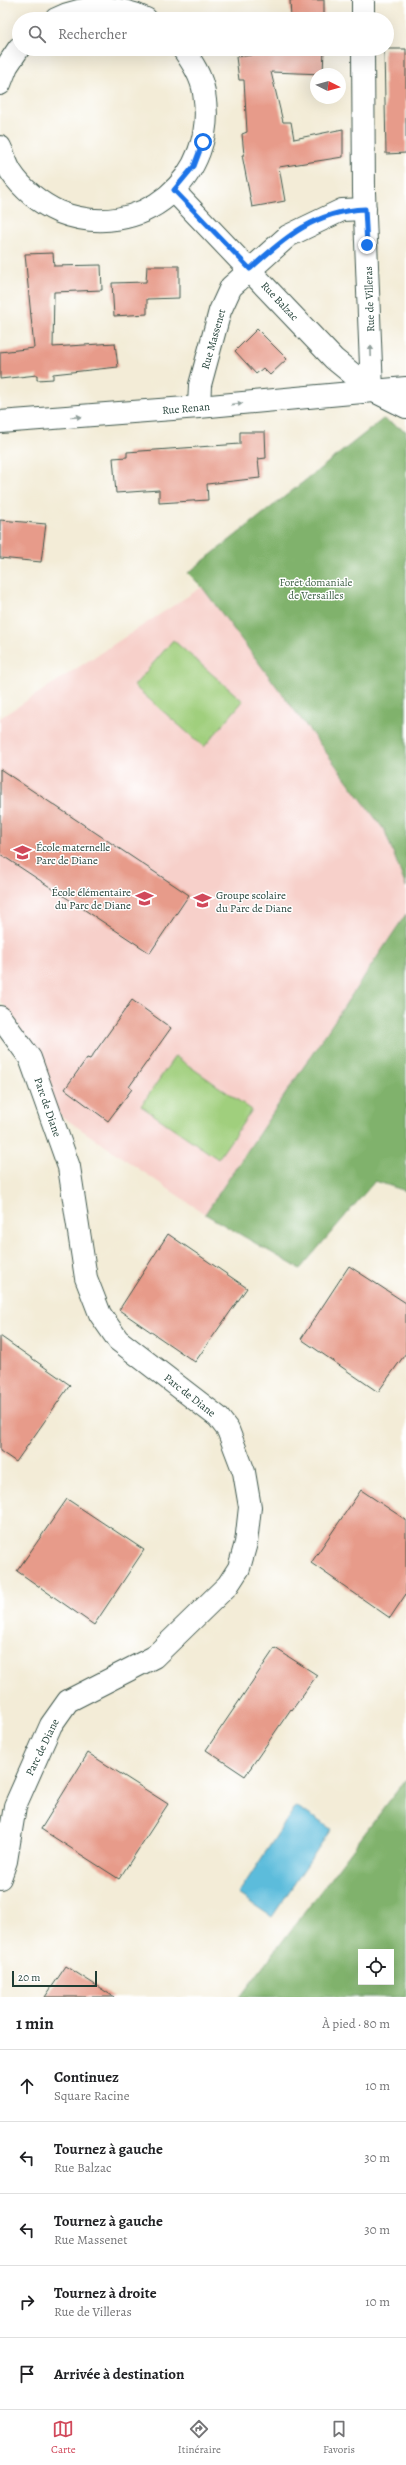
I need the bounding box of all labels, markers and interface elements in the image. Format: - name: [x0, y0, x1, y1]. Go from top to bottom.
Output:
- search box: [12, 12, 394, 56]
- icon: search: [26, 23, 48, 45]
- text: Rechercher: [58, 24, 127, 44]
- north arrow: [310, 68, 346, 104]
- route start: [194, 133, 212, 151]
- route end: [358, 236, 376, 254]
- street label: Rue de Villeras: [361, 266, 378, 332]
- street label: Rue Balzac: [258, 278, 302, 324]
- street label: Rue Massenet: [198, 307, 229, 371]
- one-way arrow: [367, 345, 374, 357]
- street label: Rue Renan: [162, 399, 211, 418]
- one-way arrow: [231, 400, 244, 407]
- one-way arrow: [70, 413, 82, 420]
- park label: Forêt domaniale de Versailles: [280, 575, 353, 603]
- place label: École maternelle Parc de Diane: [36, 840, 110, 868]
- school or university icon: École maternelle Parc de Diane: [13, 843, 33, 863]
- place label: École élémentaire du Parc de Diane: [51, 885, 131, 913]
- school or university icon: École élémentaire du Parc de Diane: [134, 888, 154, 908]
- place label: Groupe scolaire du Parc de Diane: [216, 888, 292, 916]
- school or university icon: Groupe scolaire du Parc de Diane: [193, 891, 213, 911]
- street label: Parc de Diane: [30, 1075, 65, 1139]
- street label: Parc de Diane: [161, 1370, 219, 1420]
- street label: Parc de Diane: [22, 1716, 63, 1778]
- map controls: [358, 1949, 394, 1985]
- button: locate: [358, 1949, 394, 1985]
- scale bar: [12, 1969, 97, 1988]
- text: 20 m: [18, 1970, 40, 1985]
- text: 1 min: [16, 2012, 54, 2035]
- text: À pied · 80 m: [322, 2015, 390, 2032]
- text: Continuez: [54, 2067, 119, 2087]
- icon: ahead: [16, 2075, 38, 2097]
- text: 10 m: [365, 2077, 390, 2094]
- text: Square Racine: [54, 2087, 130, 2104]
- text: Tournez à gauche: [54, 2139, 163, 2159]
- icon: left: [16, 2147, 38, 2169]
- text: 30 m: [364, 2149, 390, 2166]
- text: Rue Balzac: [54, 2159, 112, 2176]
- text: Tournez à gauche: [54, 2211, 163, 2231]
- icon: left: [16, 2219, 38, 2241]
- text: 30 m: [364, 2221, 390, 2238]
- text: Rue Massenet: [54, 2231, 127, 2248]
- text: Tournez à droite: [54, 2283, 157, 2303]
- icon: right: [16, 2291, 38, 2313]
- text: 10 m: [365, 2293, 390, 2310]
- text: Rue de Villeras: [54, 2303, 132, 2320]
- icon: arrive: [16, 2363, 38, 2385]
- text: Arrivée à destination: [54, 2364, 185, 2384]
- tab: Carte: [51, 2418, 76, 2457]
- tab: Itinéraire: [178, 2418, 221, 2457]
- tab: Favoris: [323, 2418, 355, 2457]

